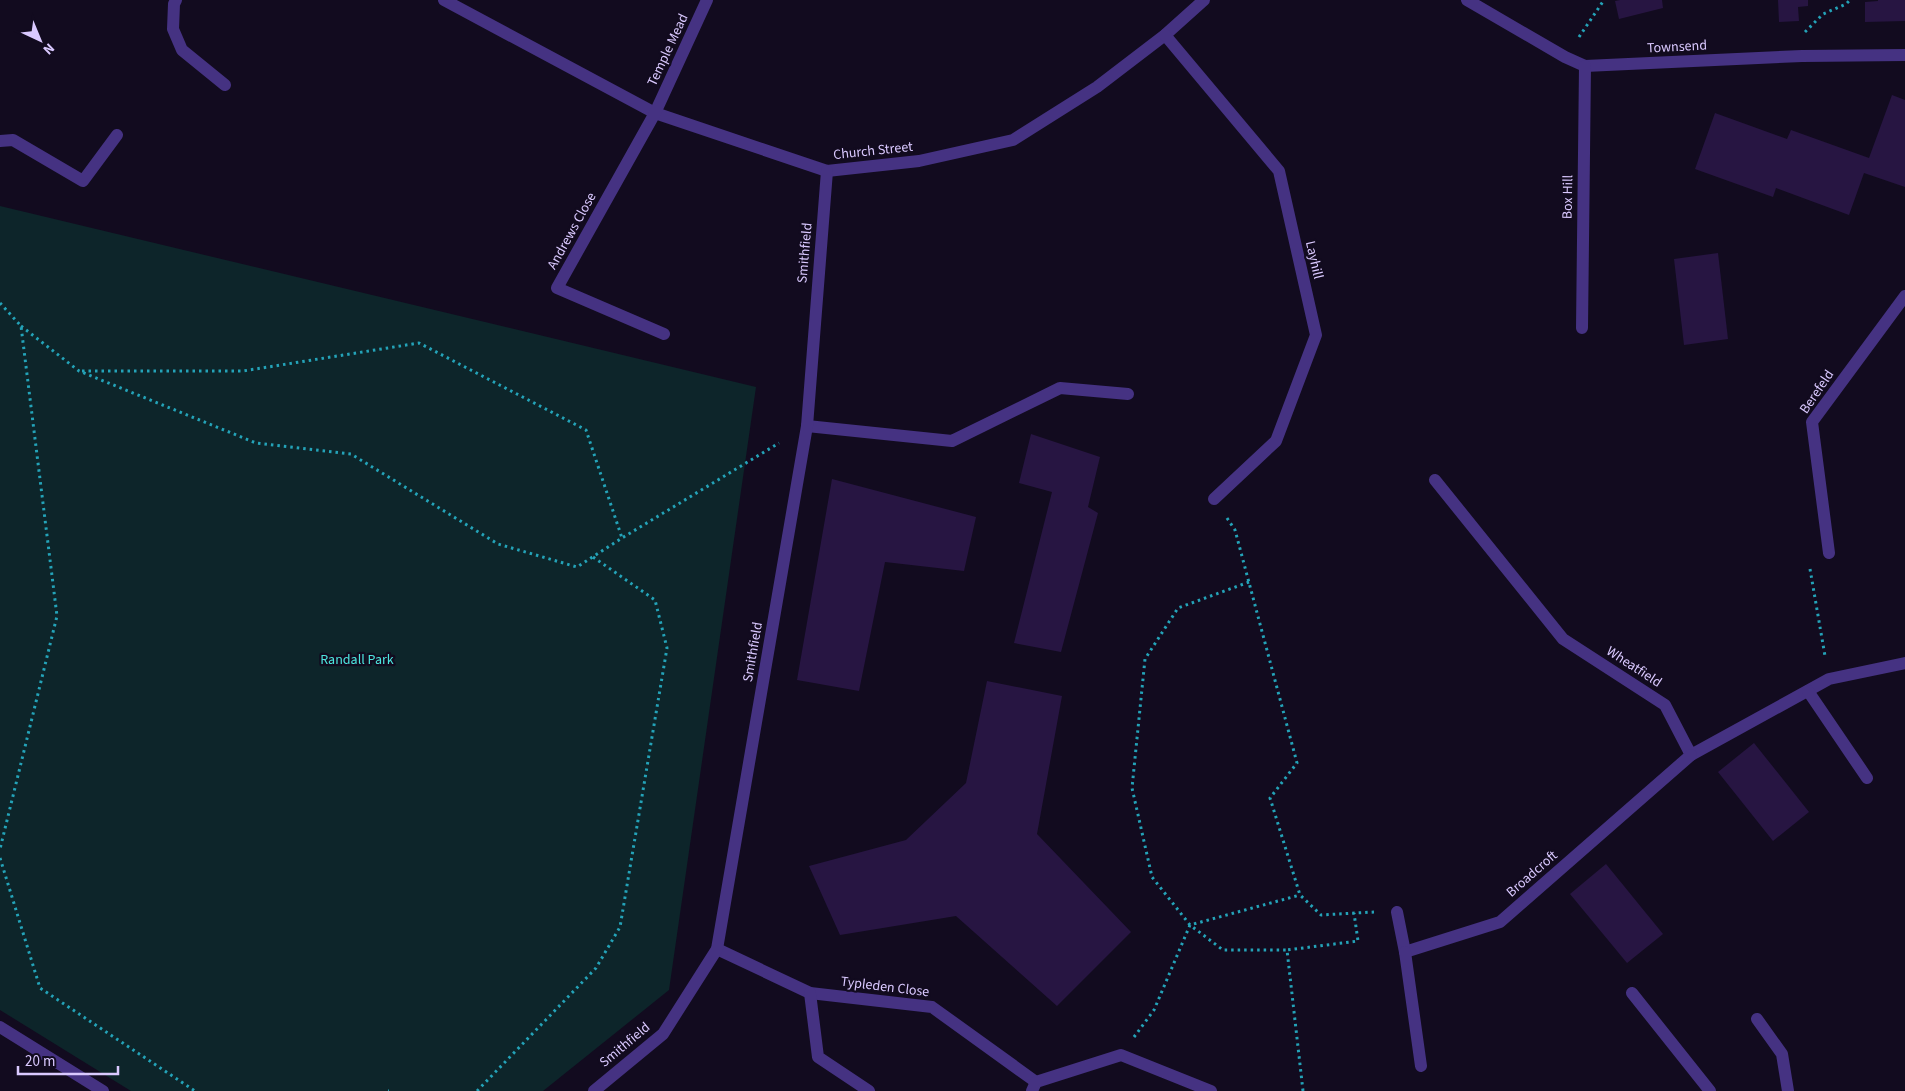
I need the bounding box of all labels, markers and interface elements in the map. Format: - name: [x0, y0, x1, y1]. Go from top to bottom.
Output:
- street label: Temple Mead: [642, 10, 694, 90]
- north arrow: [15, 15, 65, 65]
- street label: Townsend: [1646, 35, 1708, 59]
- text: N: [38, 38, 59, 59]
- street label: Church Street: [832, 137, 914, 165]
- street label: Box Hill: [1558, 174, 1578, 219]
- street label: Andrews Close: [543, 189, 601, 273]
- street label: Smithfield: [792, 222, 818, 284]
- street label: Layhill: [1300, 239, 1328, 281]
- street label: Berefeld: [1795, 366, 1839, 418]
- street label: Smithfield: [738, 620, 768, 684]
- street label: Wheatfield: [1602, 642, 1666, 692]
- park label: Randall Park: [320, 650, 394, 670]
- street label: Broadcroft: [1502, 846, 1563, 902]
- street label: Typleden Close: [840, 972, 930, 1002]
- street label: Smithfield: [595, 1018, 655, 1072]
- scale bar: [18, 1044, 118, 1076]
- text: 20 m: [25, 1051, 55, 1072]

